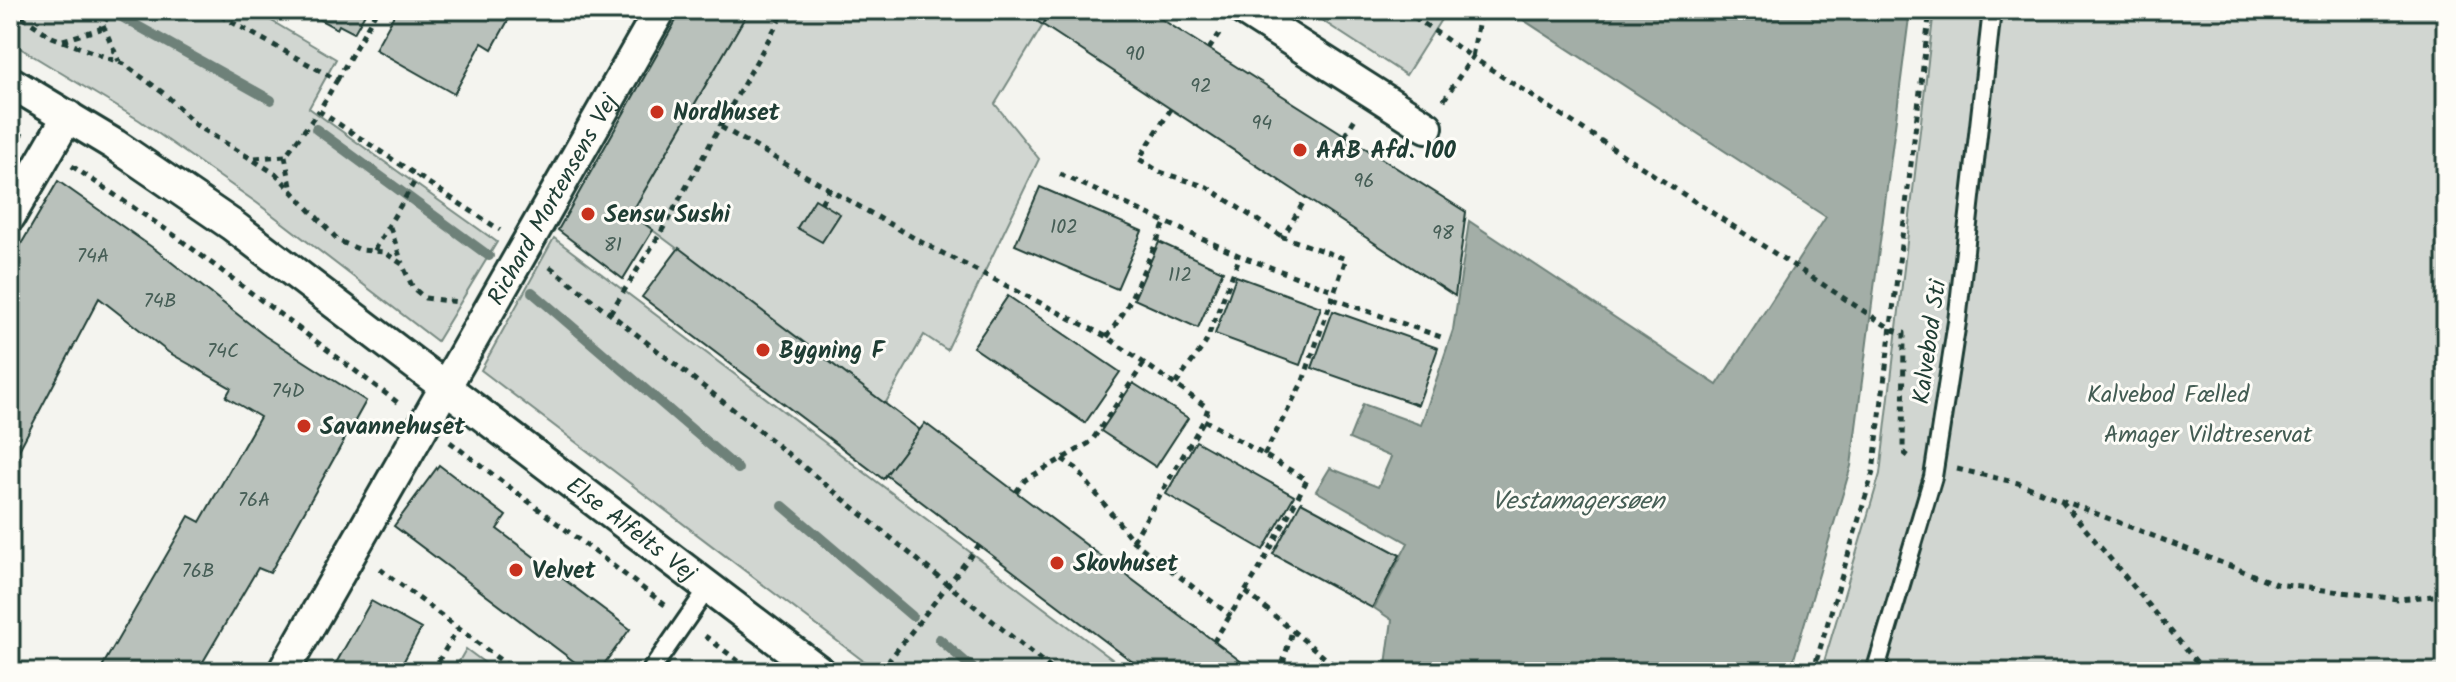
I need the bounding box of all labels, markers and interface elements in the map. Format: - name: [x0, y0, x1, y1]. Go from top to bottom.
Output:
- house number: 90: [1125, 39, 1145, 71]
- house number: 92: [1190, 71, 1212, 103]
- street label: Richard Mortensens Vej: [478, 86, 630, 313]
- place label: Nordhuset: [673, 94, 781, 133]
- marker: Nordhuset: [648, 103, 666, 121]
- house number: 94: [1252, 108, 1272, 140]
- place label: AAB Afd. 100: [1316, 132, 1456, 171]
- marker: AAB Afd. 100: [1291, 141, 1309, 159]
- house number: 96: [1354, 166, 1374, 198]
- place label: Sensu Sushi: [604, 196, 731, 235]
- marker: Sensu Sushi: [579, 205, 597, 223]
- house number: 102: [1050, 212, 1078, 244]
- house number: 98: [1432, 218, 1455, 250]
- house number: 81: [604, 230, 622, 262]
- house number: 74A: [77, 241, 109, 273]
- house number: 112: [1168, 260, 1192, 292]
- street label: Kalvebod Sti: [1902, 276, 1959, 407]
- house number: 74B: [144, 286, 176, 318]
- place label: Bygning F: [779, 332, 887, 371]
- house number: 74C: [207, 336, 239, 368]
- marker: Bygning F: [754, 341, 772, 359]
- house number: 74D: [271, 376, 305, 408]
- park label: Kalvebod Fælled: [2087, 376, 2250, 415]
- place label: Savannehuset: [320, 408, 466, 447]
- park label: Amager Vildtreservat: [2104, 416, 2313, 455]
- marker: Savannehuset: [295, 417, 313, 435]
- street label: Else Alfelts Vej: [557, 467, 705, 593]
- water label: Vestamagersøen: [1492, 481, 1667, 523]
- house number: 76A: [238, 485, 270, 517]
- place label: Skovhuset: [1073, 545, 1179, 584]
- place label: Velvet: [532, 552, 597, 591]
- marker: Skovhuset: [1048, 554, 1066, 572]
- house number: 76B: [181, 556, 215, 588]
- marker: Velvet: [507, 561, 525, 579]

